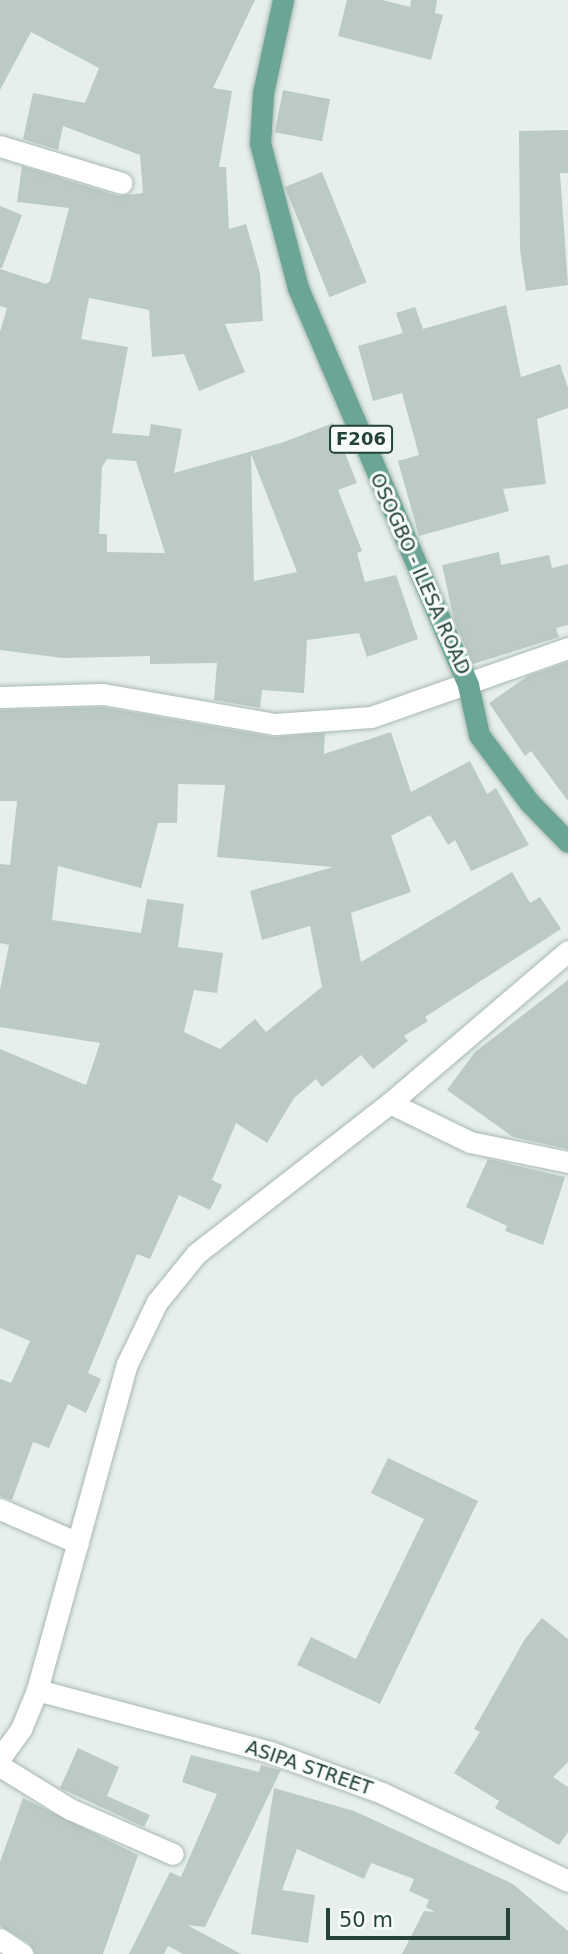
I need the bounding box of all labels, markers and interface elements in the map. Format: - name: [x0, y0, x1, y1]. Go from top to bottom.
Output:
- road number: F206: [328, 424, 394, 454]
- street label: OSOGBO - ILESA ROAD: [365, 470, 475, 678]
- street label: ASIPA STREET: [243, 1736, 375, 1800]
- scale bar: [330, 1895, 514, 1939]
- text: 50 m: [339, 1908, 393, 1932]

